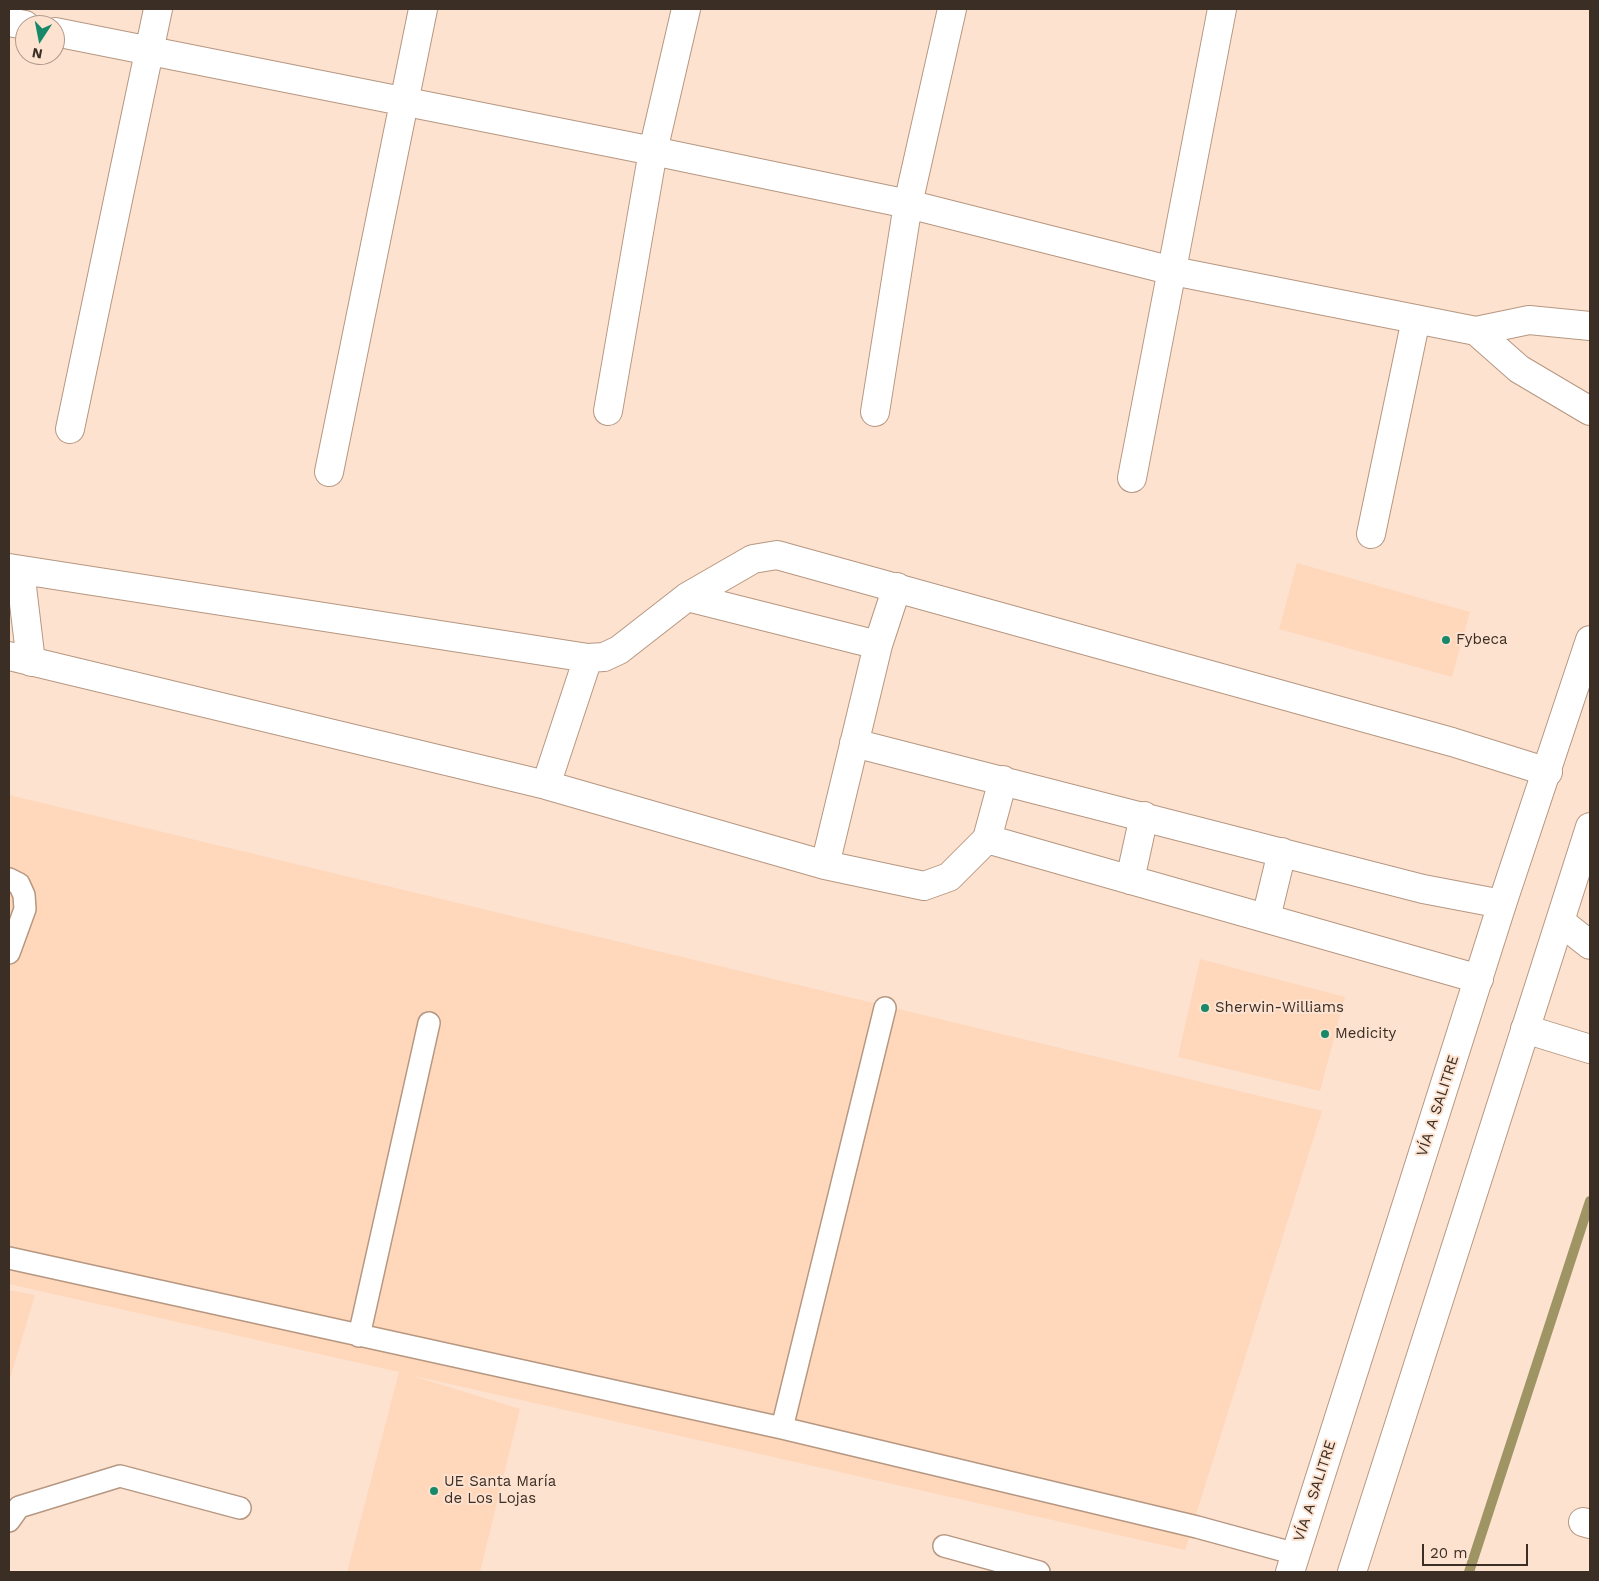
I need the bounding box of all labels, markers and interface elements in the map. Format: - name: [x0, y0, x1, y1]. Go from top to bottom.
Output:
- north arrow: [15, 15, 65, 65]
- text: N: [31, 45, 44, 63]
- place label: Fybeca: [1456, 631, 1508, 649]
- marker: Fybeca: [1440, 634, 1452, 646]
- place label: Sherwin-Williams: [1215, 999, 1344, 1017]
- marker: Sherwin-Williams: [1199, 1002, 1211, 1014]
- place label: Medicity: [1335, 1025, 1396, 1043]
- marker: Medicity: [1319, 1028, 1331, 1040]
- street label: VÍA A SALITRE: [1413, 1053, 1463, 1159]
- street label: VÍA A SALITRE: [1290, 1438, 1340, 1544]
- place label: UE Santa María de Los Lojas: [444, 1473, 556, 1508]
- marker: UE Santa María de Los Lojas: [428, 1485, 440, 1497]
- scale bar: [1424, 1534, 1530, 1566]
- text: 20 m: [1430, 1544, 1468, 1562]

